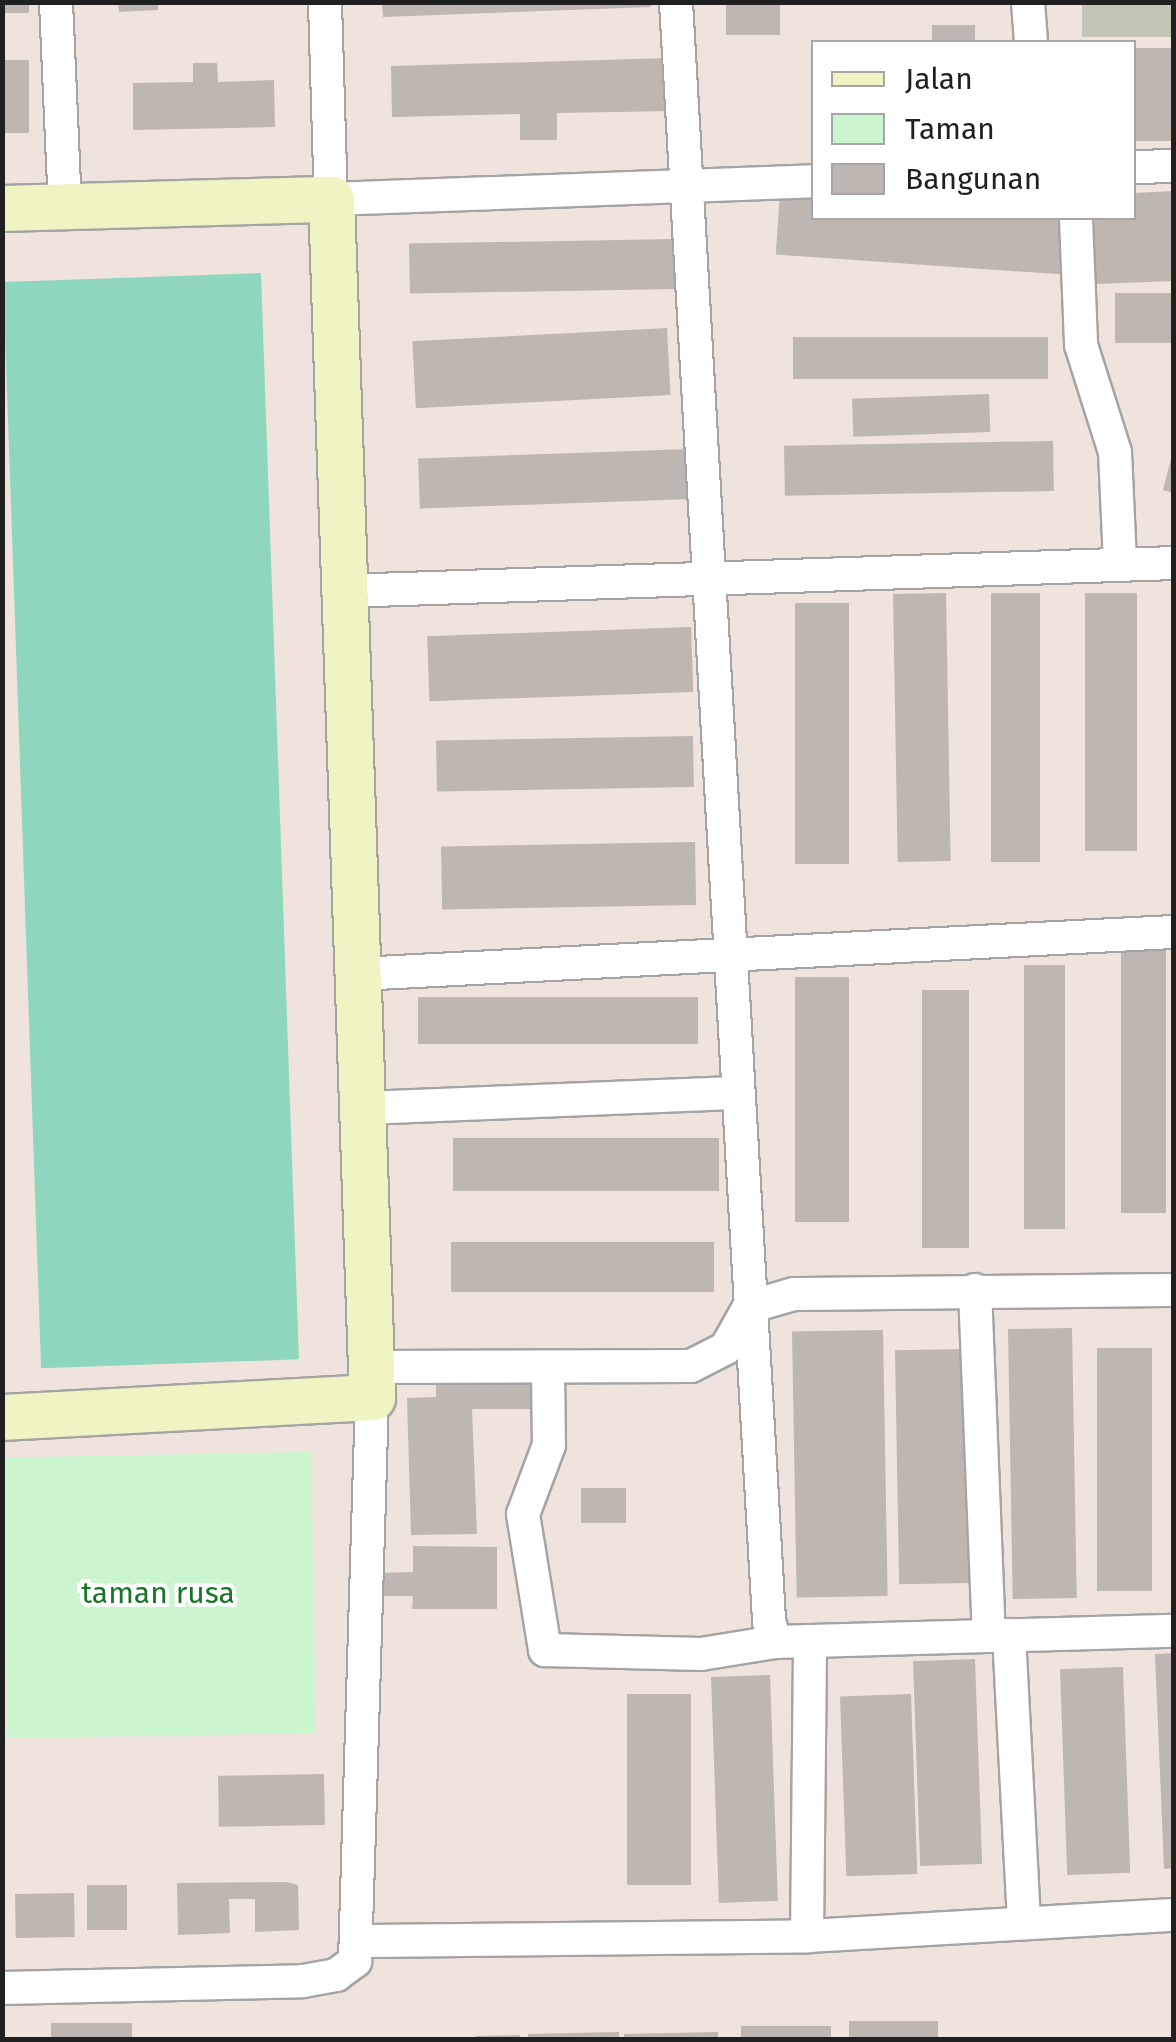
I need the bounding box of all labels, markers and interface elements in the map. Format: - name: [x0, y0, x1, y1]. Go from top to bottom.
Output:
- legend: [811, 40, 1136, 220]
- text: Jalan: [905, 61, 973, 97]
- text: Taman: [905, 111, 995, 147]
- text: Bangunan: [905, 161, 1041, 197]
- park label: taman rusa: [81, 1575, 235, 1611]

